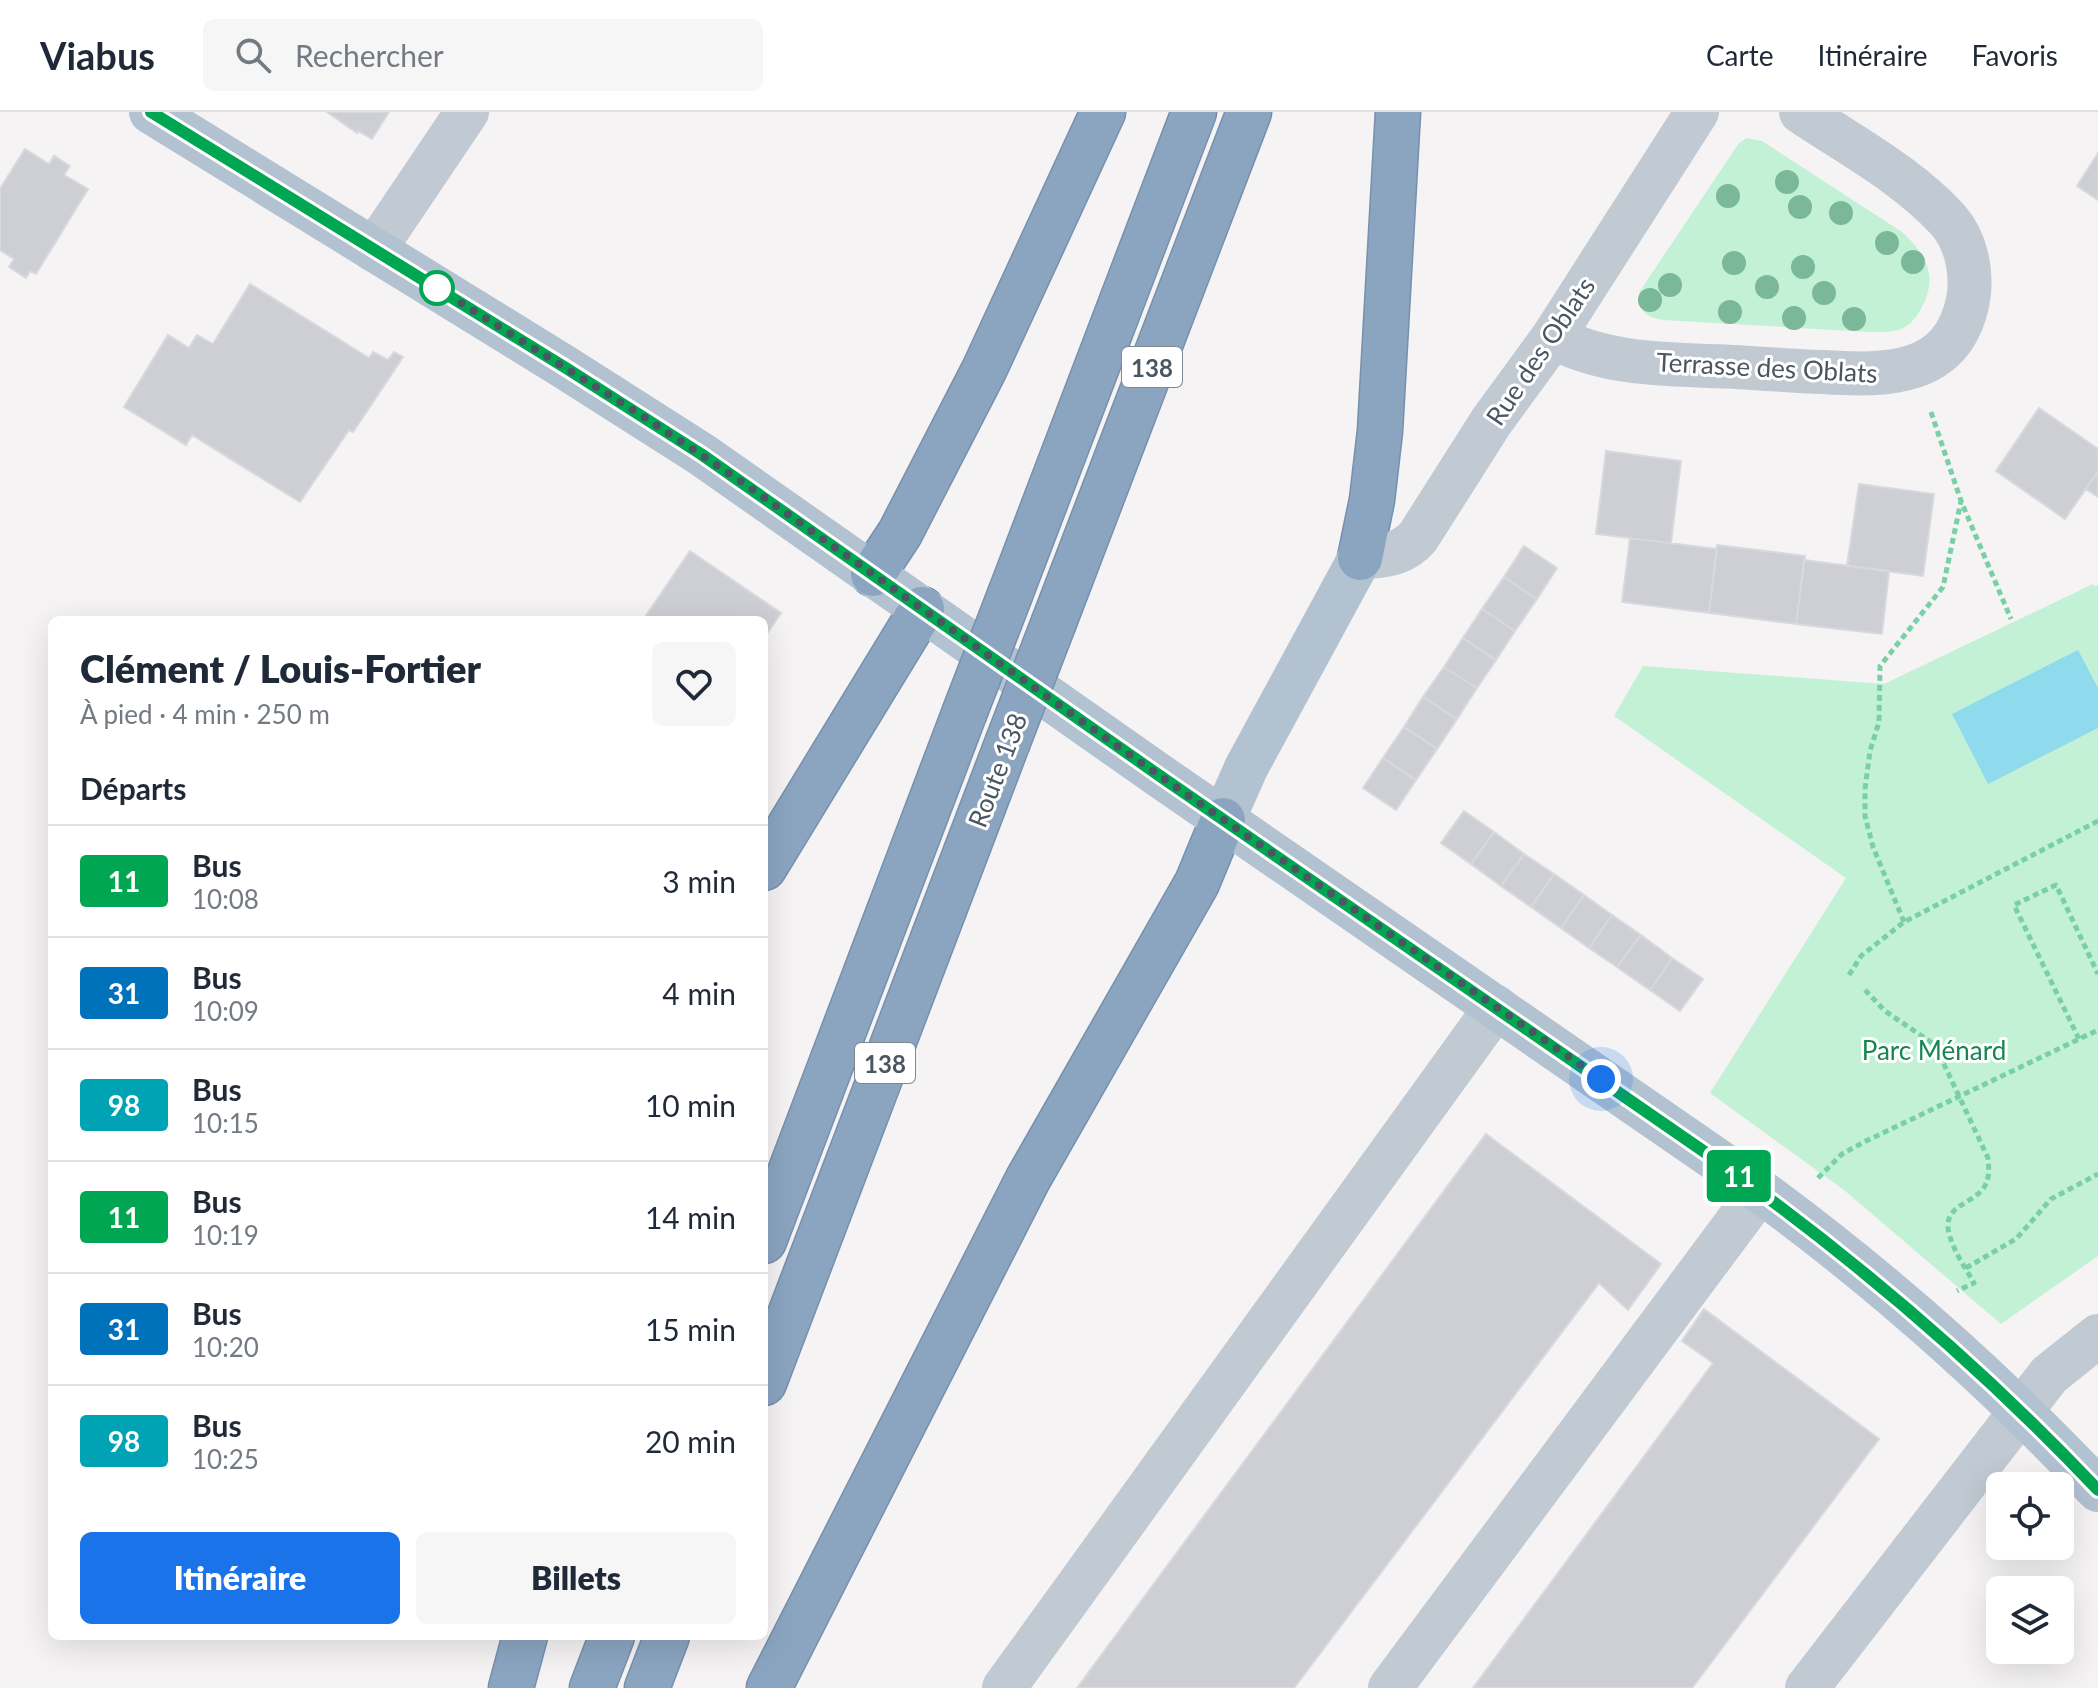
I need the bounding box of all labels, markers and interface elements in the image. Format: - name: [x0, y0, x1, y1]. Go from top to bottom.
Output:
- search box: [203, 19, 763, 91]
- text: Viabus: [40, 32, 155, 78]
- icon: search: [231, 33, 275, 77]
- text: Rechercher: [295, 37, 444, 73]
- text: Carte: [1706, 38, 1773, 72]
- text: Itinéraire: [1817, 38, 1928, 72]
- text: Favoris: [1972, 38, 2058, 72]
- unlabelled marker: [420, 271, 454, 305]
- street label: Rue des Oblats: [1479, 271, 1601, 431]
- street label: Terrasse des Oblats: [1656, 345, 1878, 389]
- road number: 138: [1122, 347, 1182, 387]
- button: heart: [652, 642, 736, 726]
- text: Clément / Louis-Fortier: [80, 645, 481, 691]
- text: À pied · 4 min · 250 m: [80, 698, 330, 730]
- street label: Route 138: [961, 708, 1033, 832]
- text: Départs: [80, 770, 186, 806]
- text: Bus: [192, 847, 242, 883]
- text: 3 min: [662, 863, 736, 899]
- text: 11: [108, 864, 140, 898]
- text: 10:08: [192, 883, 259, 915]
- text: Bus: [192, 959, 242, 995]
- text: 4 min: [662, 975, 736, 1011]
- text: 31: [108, 976, 140, 1010]
- text: 10:09: [192, 995, 259, 1027]
- park label: Parc Ménard: [1862, 1034, 2006, 1066]
- road number: 138: [855, 1043, 915, 1083]
- your location: [1581, 1059, 1621, 1099]
- text: Bus: [192, 1071, 242, 1107]
- text: 10 min: [645, 1087, 736, 1123]
- text: 98: [108, 1088, 140, 1122]
- text: 10:15: [192, 1107, 259, 1139]
- line badge: 11: [1703, 1150, 1775, 1202]
- text: 11: [1723, 1159, 1755, 1193]
- text: Bus: [192, 1183, 242, 1219]
- text: 14 min: [645, 1199, 736, 1235]
- text: 11: [108, 1200, 140, 1234]
- text: 10:19: [192, 1219, 259, 1251]
- text: Bus: [192, 1295, 242, 1331]
- text: 15 min: [645, 1311, 736, 1347]
- text: 31: [108, 1312, 140, 1346]
- text: 10:20: [192, 1331, 259, 1363]
- text: Bus: [192, 1407, 242, 1443]
- text: 20 min: [645, 1423, 736, 1459]
- text: 98: [108, 1424, 140, 1458]
- text: 10:25: [192, 1443, 259, 1475]
- map controls: [1986, 1472, 2074, 1664]
- button: locate: [1986, 1472, 2074, 1560]
- button: Itinéraire: [80, 1532, 400, 1624]
- button: Billets: [416, 1532, 736, 1624]
- button: layers: [1986, 1576, 2074, 1664]

